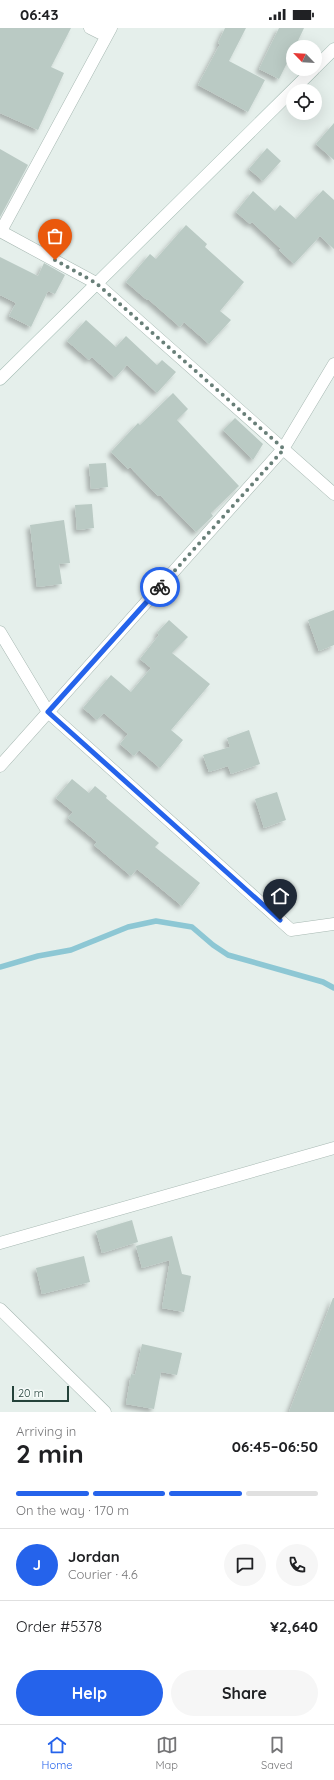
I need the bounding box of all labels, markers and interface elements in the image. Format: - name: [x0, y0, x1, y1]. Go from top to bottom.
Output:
- text: 06:43: [20, 5, 58, 24]
- north arrow: [286, 40, 322, 76]
- map controls: [286, 40, 322, 120]
- button: locate: [286, 84, 322, 120]
- pin: [38, 219, 72, 260]
- icon: bag: [44, 225, 66, 247]
- courier: [140, 567, 180, 607]
- icon: bike: [149, 576, 171, 598]
- pin: [263, 879, 297, 920]
- icon: home: [269, 885, 291, 907]
- scale bar: [12, 1384, 69, 1403]
- text: 20 m: [18, 1386, 44, 1400]
- text: Arriving in: [16, 1423, 76, 1439]
- text: 2 min: [16, 1437, 84, 1470]
- text: 06:45–06:50: [232, 1437, 318, 1456]
- text: On the way · 170 m: [16, 1502, 129, 1518]
- button: chat: [224, 1544, 266, 1586]
- button: phone: [276, 1544, 318, 1586]
- text: Jordan: [68, 1547, 120, 1566]
- text: J: [33, 1555, 41, 1574]
- text: Courier · 4.6: [68, 1566, 138, 1582]
- text: Order #5378: [16, 1617, 102, 1636]
- text: ¥2,640: [270, 1617, 318, 1636]
- button: Help: [16, 1670, 163, 1716]
- button: Share: [171, 1670, 318, 1716]
- tab: Home: [42, 1734, 72, 1772]
- tab: Map: [156, 1734, 178, 1772]
- tab: Saved: [261, 1734, 292, 1772]

